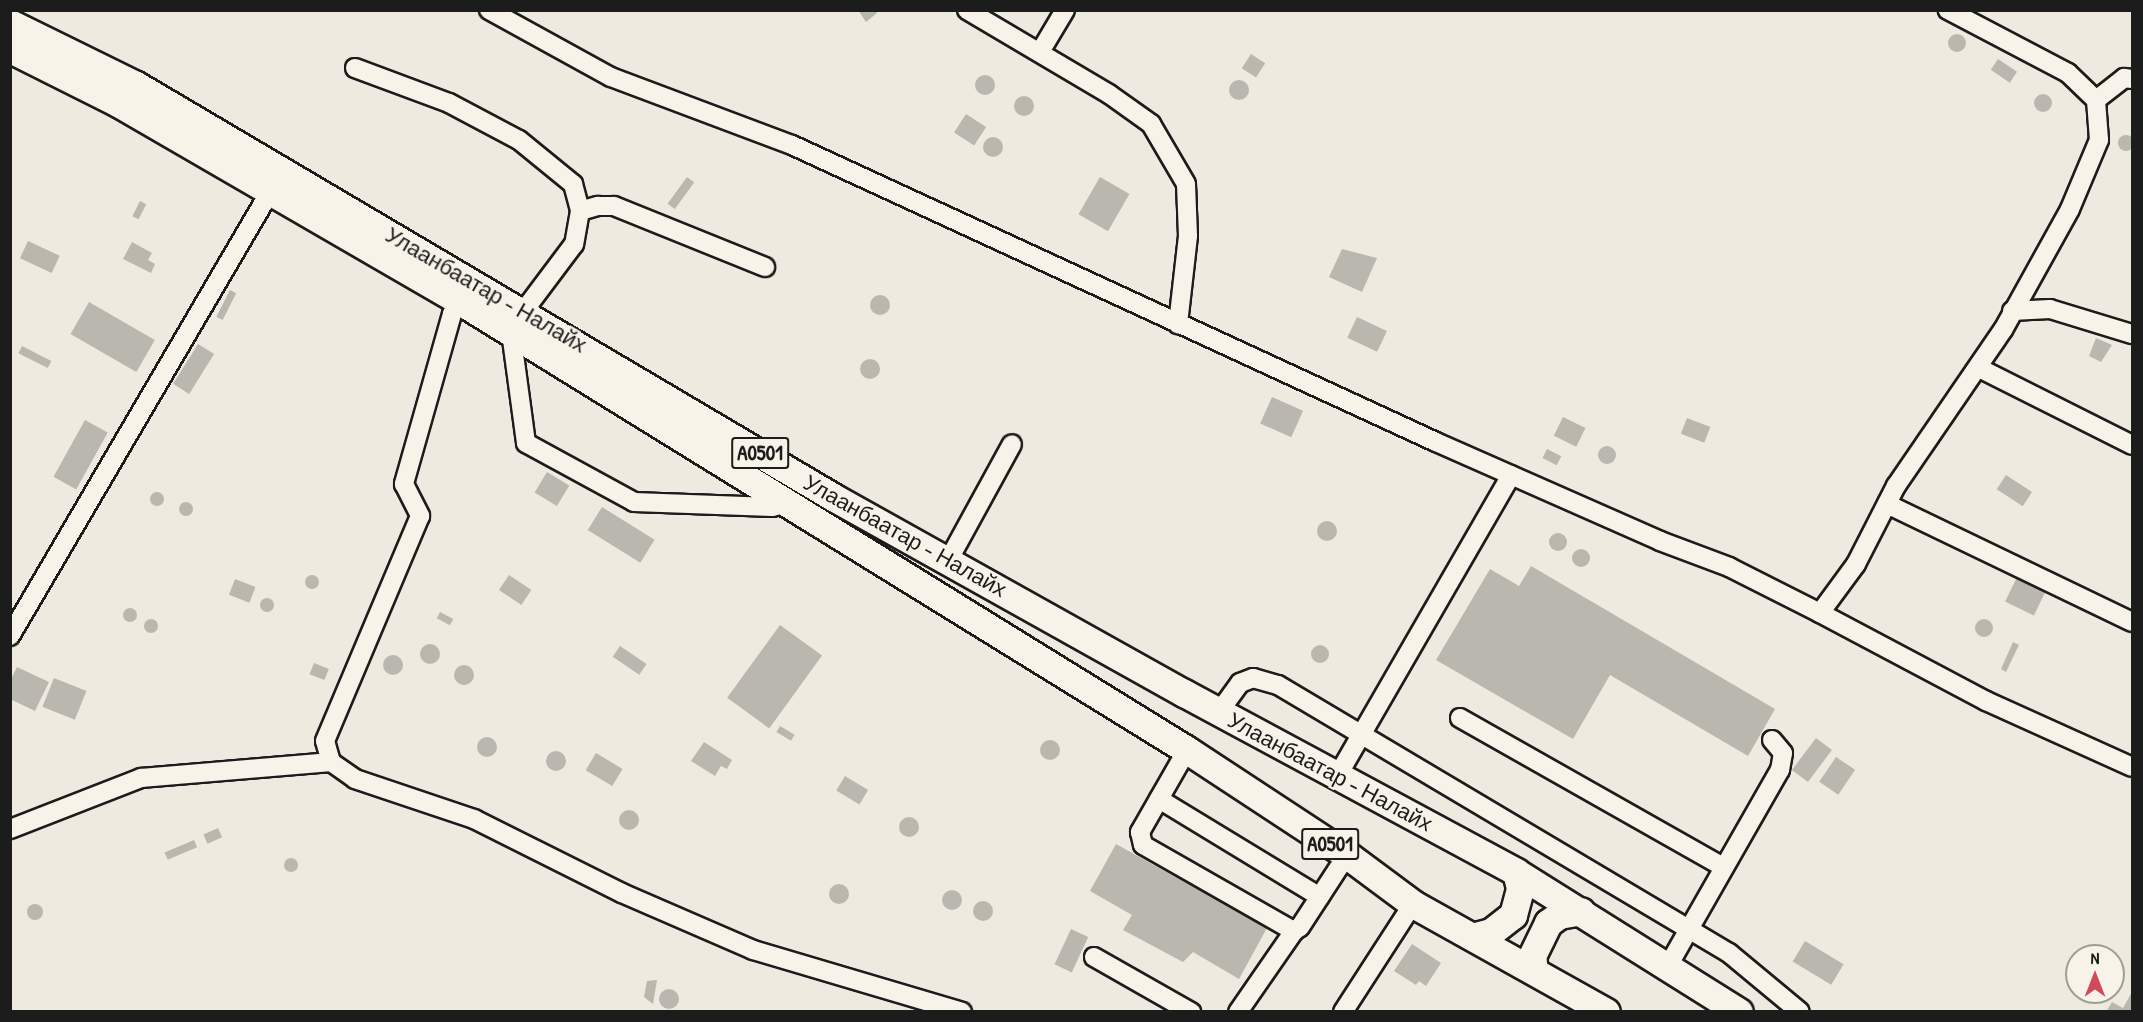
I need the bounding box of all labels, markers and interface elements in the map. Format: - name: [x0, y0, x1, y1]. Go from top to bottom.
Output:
- street label: Улаанбаатар - Налайх: [381, 222, 591, 358]
- road number: A0501: [730, 435, 790, 471]
- street label: Улаанбаатар - Налайх: [799, 469, 1011, 603]
- street label: Улаанбаатар - Налайх: [1223, 707, 1437, 837]
- road number: A0501: [1300, 826, 1360, 862]
- north arrow: [2065, 944, 2125, 1004]
- text: N: [2091, 947, 2099, 969]

